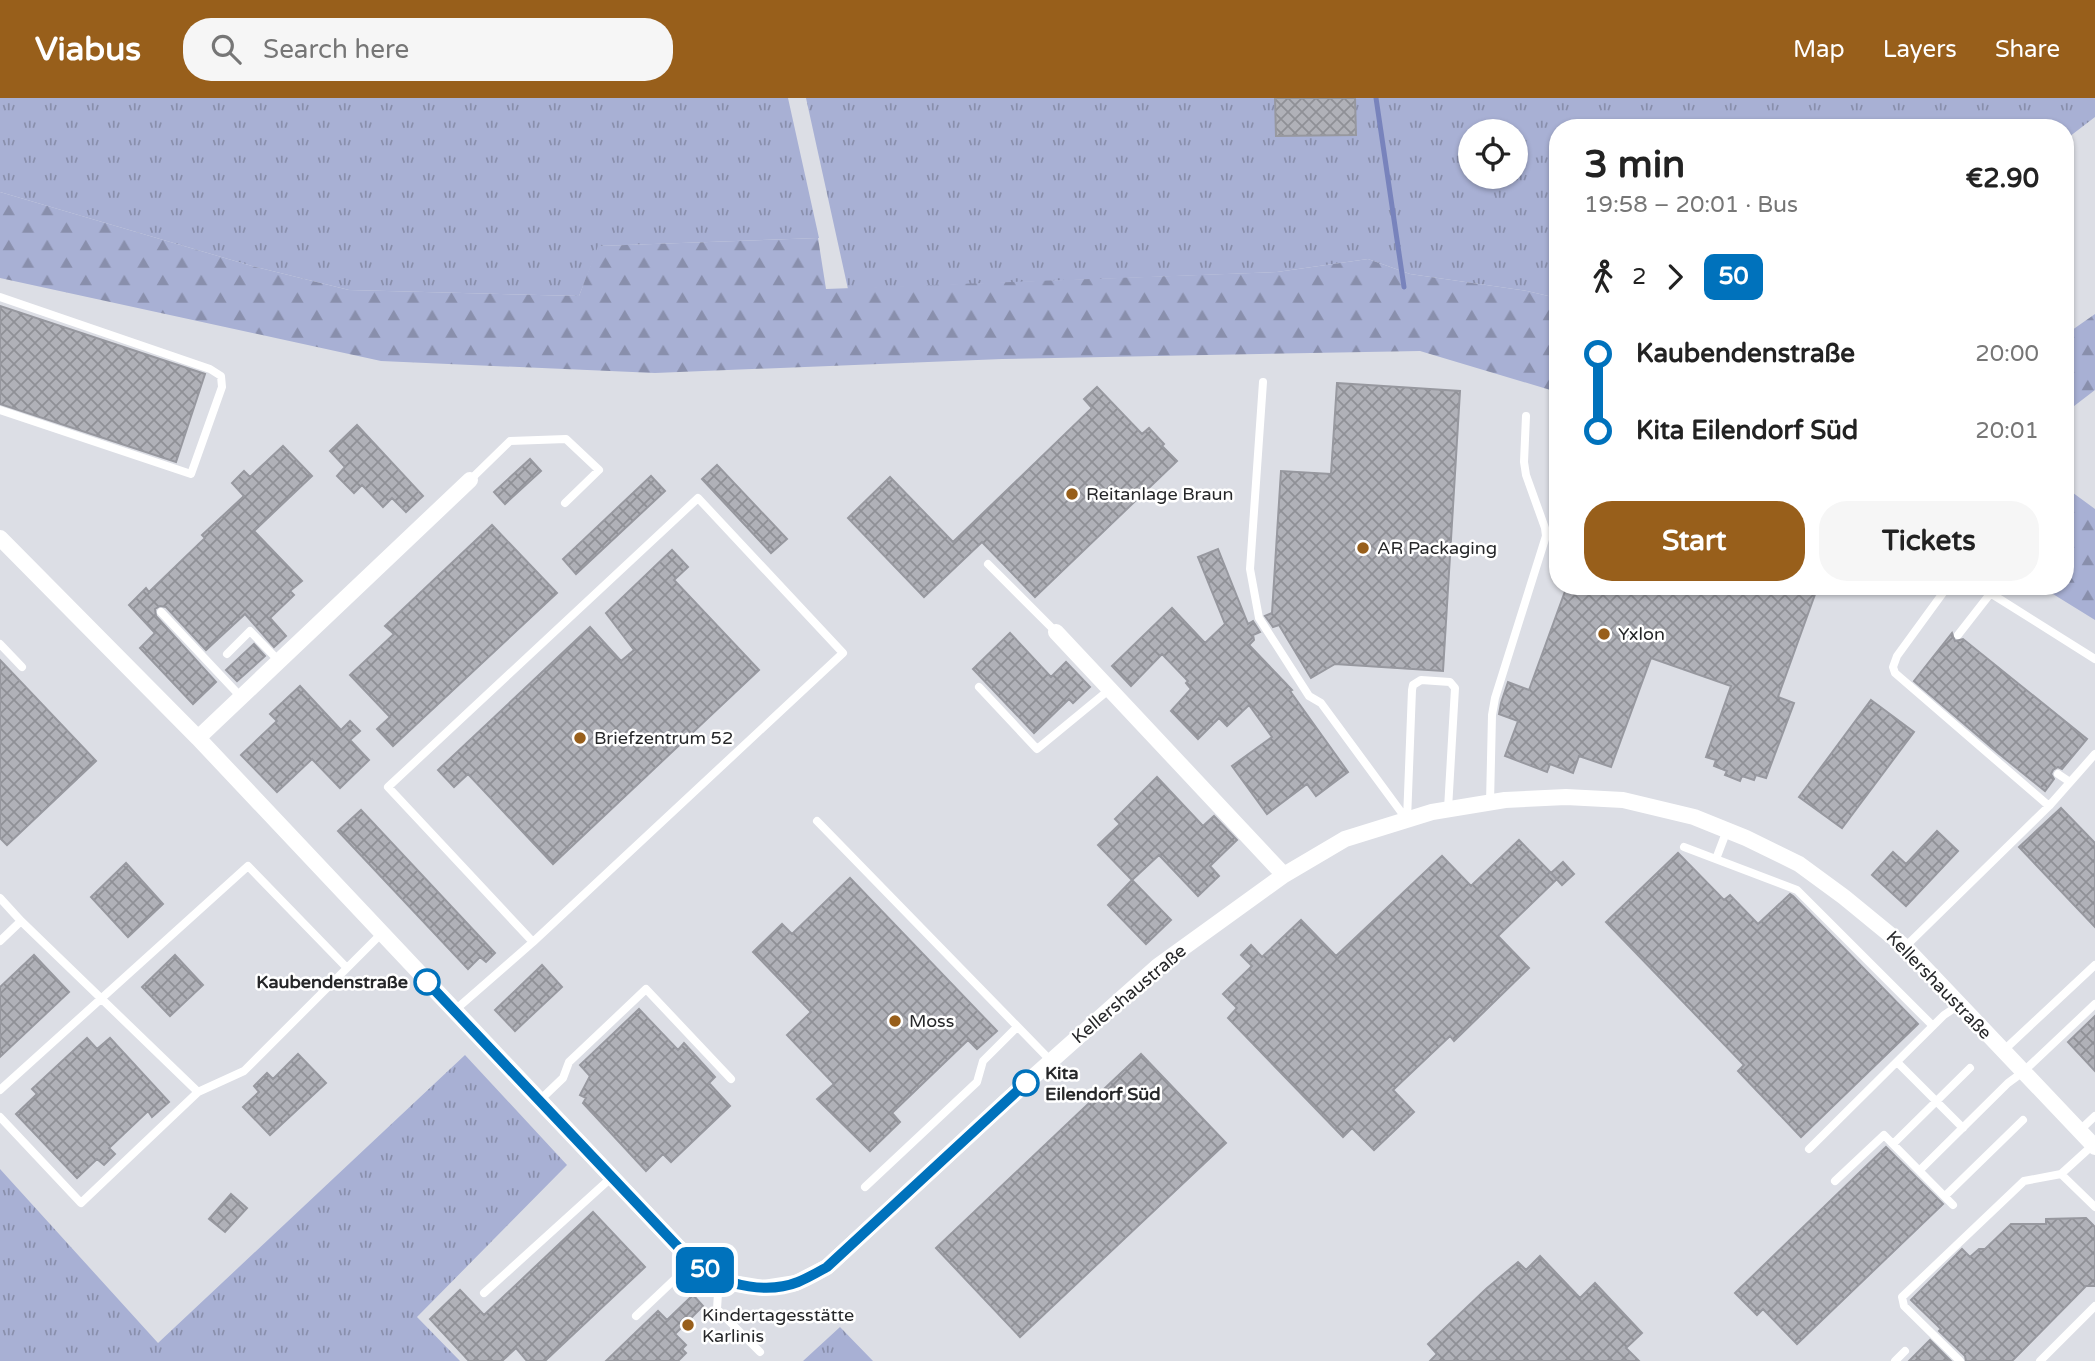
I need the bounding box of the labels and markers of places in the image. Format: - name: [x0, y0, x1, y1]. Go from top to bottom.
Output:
- place label: Reitanlage Braun: [1086, 483, 1233, 505]
- marker: Reitanlage Braun: [1064, 486, 1080, 502]
- place label: AR Packaging: [1377, 537, 1497, 559]
- marker: AR Packaging: [1355, 540, 1371, 556]
- place label: Yxlon: [1618, 623, 1665, 645]
- marker: Yxlon: [1596, 626, 1612, 642]
- place label: Briefzentrum 52: [594, 727, 733, 749]
- marker: Briefzentrum 52: [572, 730, 588, 746]
- marker: Kaubendenstraße: [414, 969, 440, 995]
- place label: Kaubendenstraße: [256, 971, 408, 993]
- place label: Moss: [909, 1010, 954, 1032]
- marker: Moss: [887, 1013, 903, 1029]
- place label: Kita Eilendorf Süd: [1045, 1062, 1161, 1105]
- marker: Kita Eilendorf Süd: [1013, 1070, 1039, 1096]
- place label: Kindertagesstätte Karlinis: [702, 1304, 854, 1347]
- marker: Kindertagesstätte Karlinis: [680, 1317, 696, 1333]

